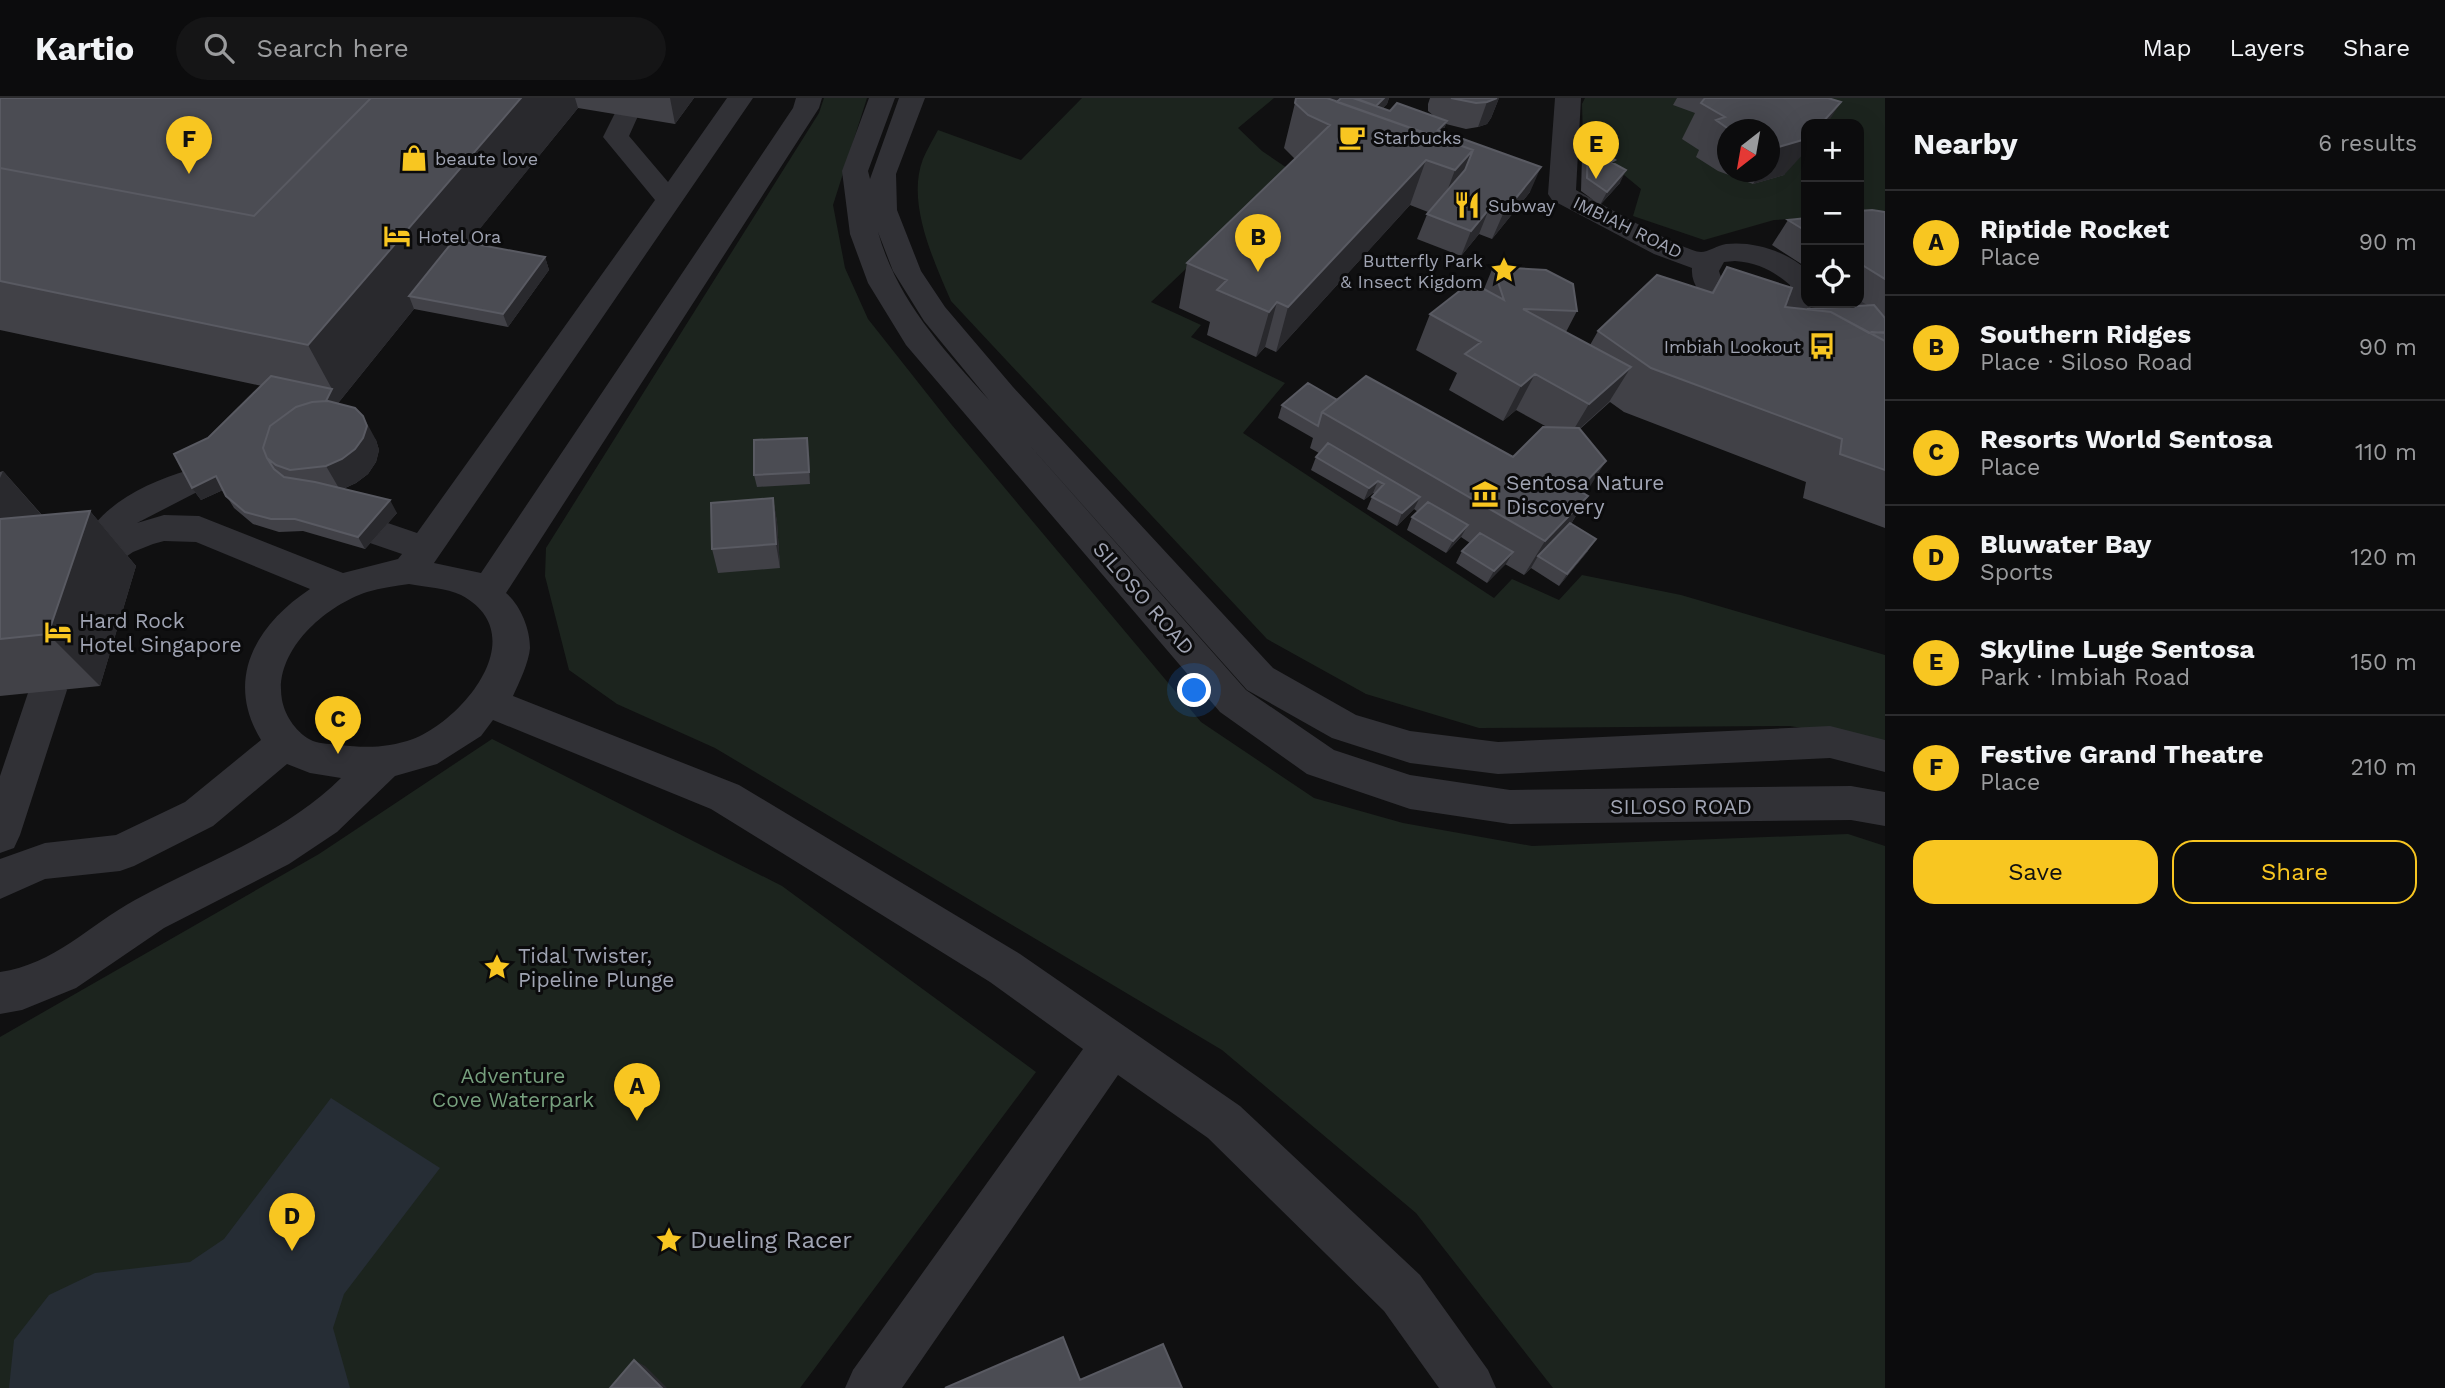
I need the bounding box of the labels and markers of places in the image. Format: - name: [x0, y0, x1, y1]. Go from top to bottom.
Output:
- pin: F: [166, 116, 212, 174]
- pin: E: [1573, 121, 1619, 179]
- cafe icon: Starbucks: [1337, 122, 1367, 152]
- place label: Starbucks: [1373, 127, 1462, 148]
- shop icon: beaute love: [399, 143, 429, 173]
- place label: beaute love: [435, 148, 538, 169]
- restaurant icon: Subway: [1452, 190, 1482, 220]
- place label: Subway: [1488, 195, 1556, 216]
- pin: B: [1235, 214, 1281, 272]
- hotel icon: Hotel Ora: [382, 221, 412, 251]
- place label: Hotel Ora: [418, 226, 501, 247]
- place label: Butterfly Park & Insect Kigdom: [1340, 250, 1483, 292]
- place icon: Butterfly Park & Insect Kigdom: [1489, 255, 1519, 285]
- bus stop icon: Imbiah Lookout: [1807, 331, 1837, 361]
- place label: Imbiah Lookout: [1664, 336, 1801, 357]
- place label: Sentosa Nature Discovery: [1506, 470, 1664, 519]
- museum icon: Sentosa Nature Discovery: [1470, 479, 1500, 509]
- place label: Hard Rock Hotel Singapore: [79, 608, 242, 657]
- hotel icon: Hard Rock Hotel Singapore: [43, 617, 73, 647]
- pin: C: [315, 696, 361, 754]
- place label: Tidal Twister, Pipeline Plunge: [518, 943, 674, 992]
- place icon: Tidal Twister, Pipeline Plunge: [482, 952, 512, 982]
- pin: A: [614, 1063, 660, 1121]
- pin: D: [269, 1193, 315, 1251]
- place icon: Dueling Racer: [654, 1225, 684, 1255]
- place label: Dueling Racer: [690, 1226, 852, 1254]

